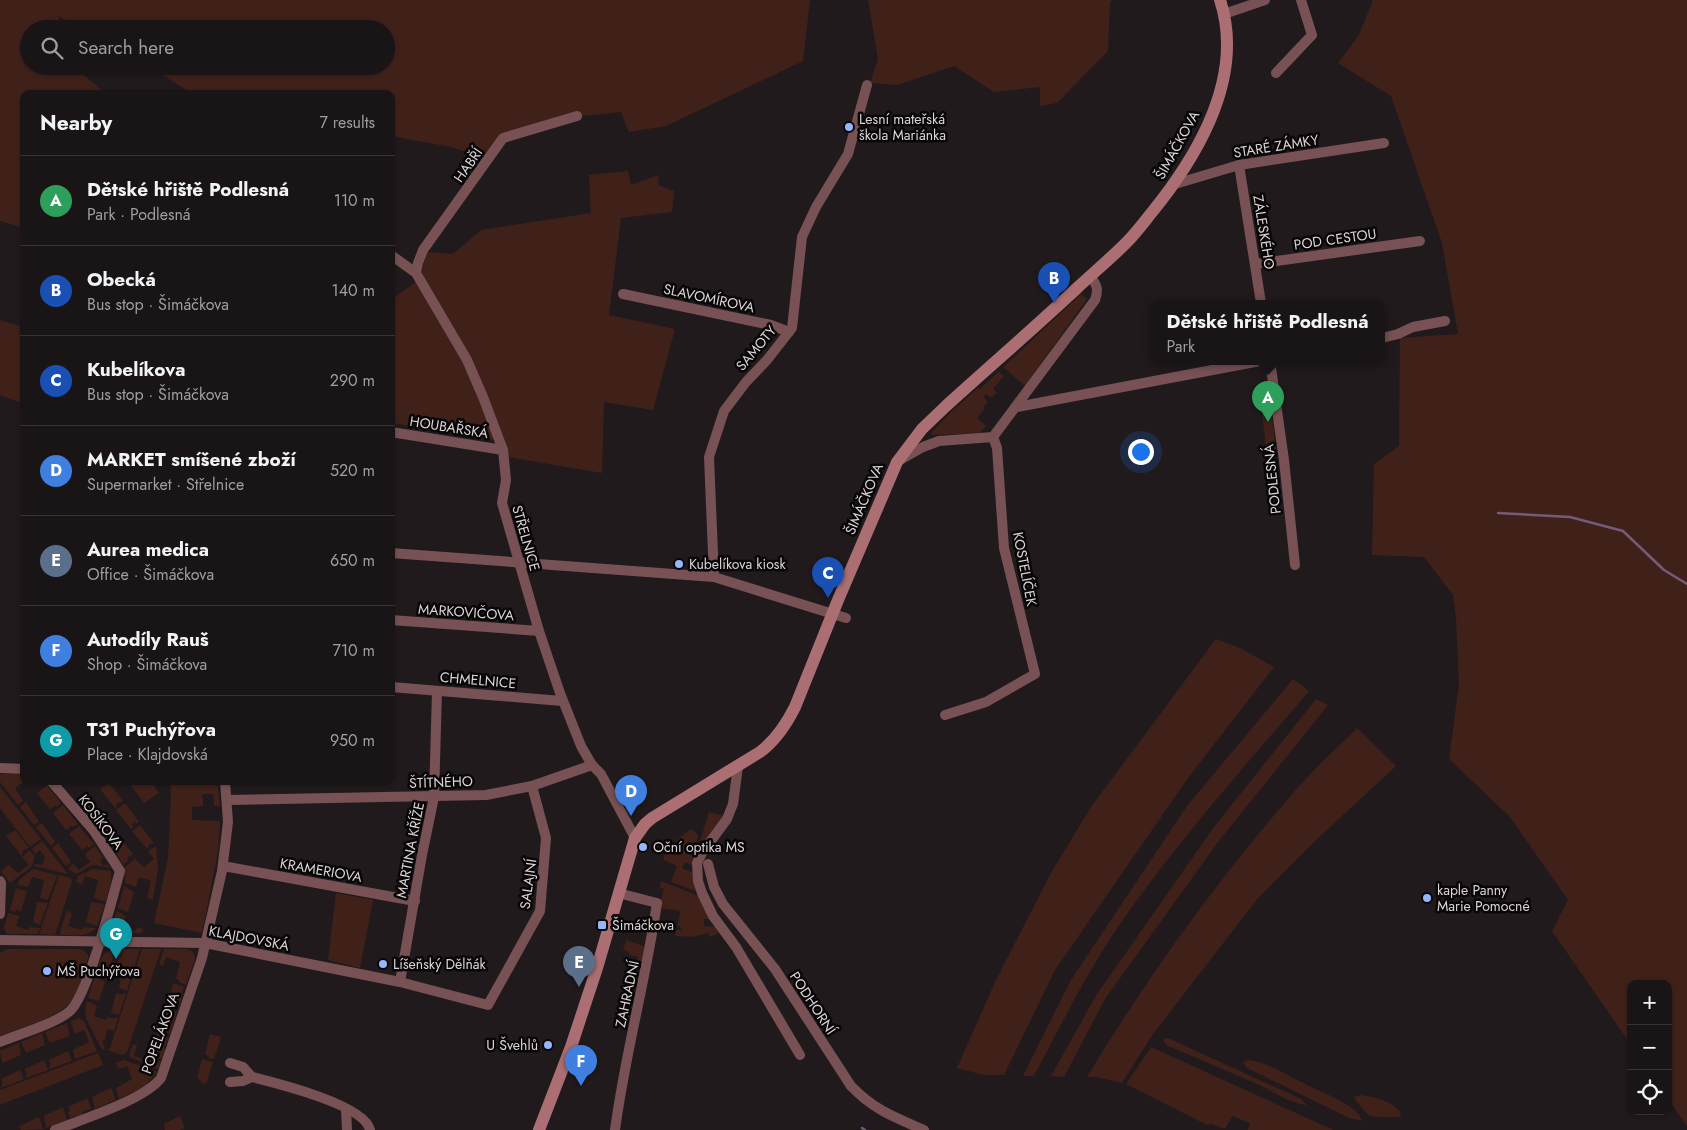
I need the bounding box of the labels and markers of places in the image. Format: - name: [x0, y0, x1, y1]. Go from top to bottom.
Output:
- place label: Lesní mateřská škola Mariánka: [859, 109, 946, 145]
- marker: Lesní mateřská škola Mariánka: [843, 121, 855, 133]
- pin: B: [1038, 262, 1070, 303]
- pin: A: [1252, 381, 1284, 422]
- place label: Kubelíkova kiosk: [689, 554, 786, 574]
- pin: C: [812, 557, 844, 598]
- marker: Kubelíkova kiosk: [673, 558, 685, 570]
- pin: D: [615, 775, 647, 816]
- place label: Oční optika MS: [653, 837, 745, 857]
- marker: Oční optika MS: [637, 841, 649, 853]
- place label: kaple Panny Marie Pomocné: [1437, 880, 1530, 916]
- marker: kaple Panny Marie Pomocné: [1421, 892, 1433, 904]
- place label: Šimáčkova: [612, 915, 674, 935]
- pin: G: [100, 918, 132, 959]
- marker: Šimáčkova: [596, 919, 608, 931]
- pin: E: [563, 946, 595, 987]
- place label: Líšeňský Dělňák: [393, 954, 487, 974]
- marker: Líšeňský Dělňák: [377, 958, 389, 970]
- place label: MŠ Puchýřova: [57, 961, 140, 981]
- marker: MŠ Puchýřova: [41, 965, 53, 977]
- place label: U Švehlů: [486, 1035, 538, 1055]
- marker: U Švehlů: [542, 1039, 554, 1051]
- pin: F: [565, 1045, 597, 1086]

